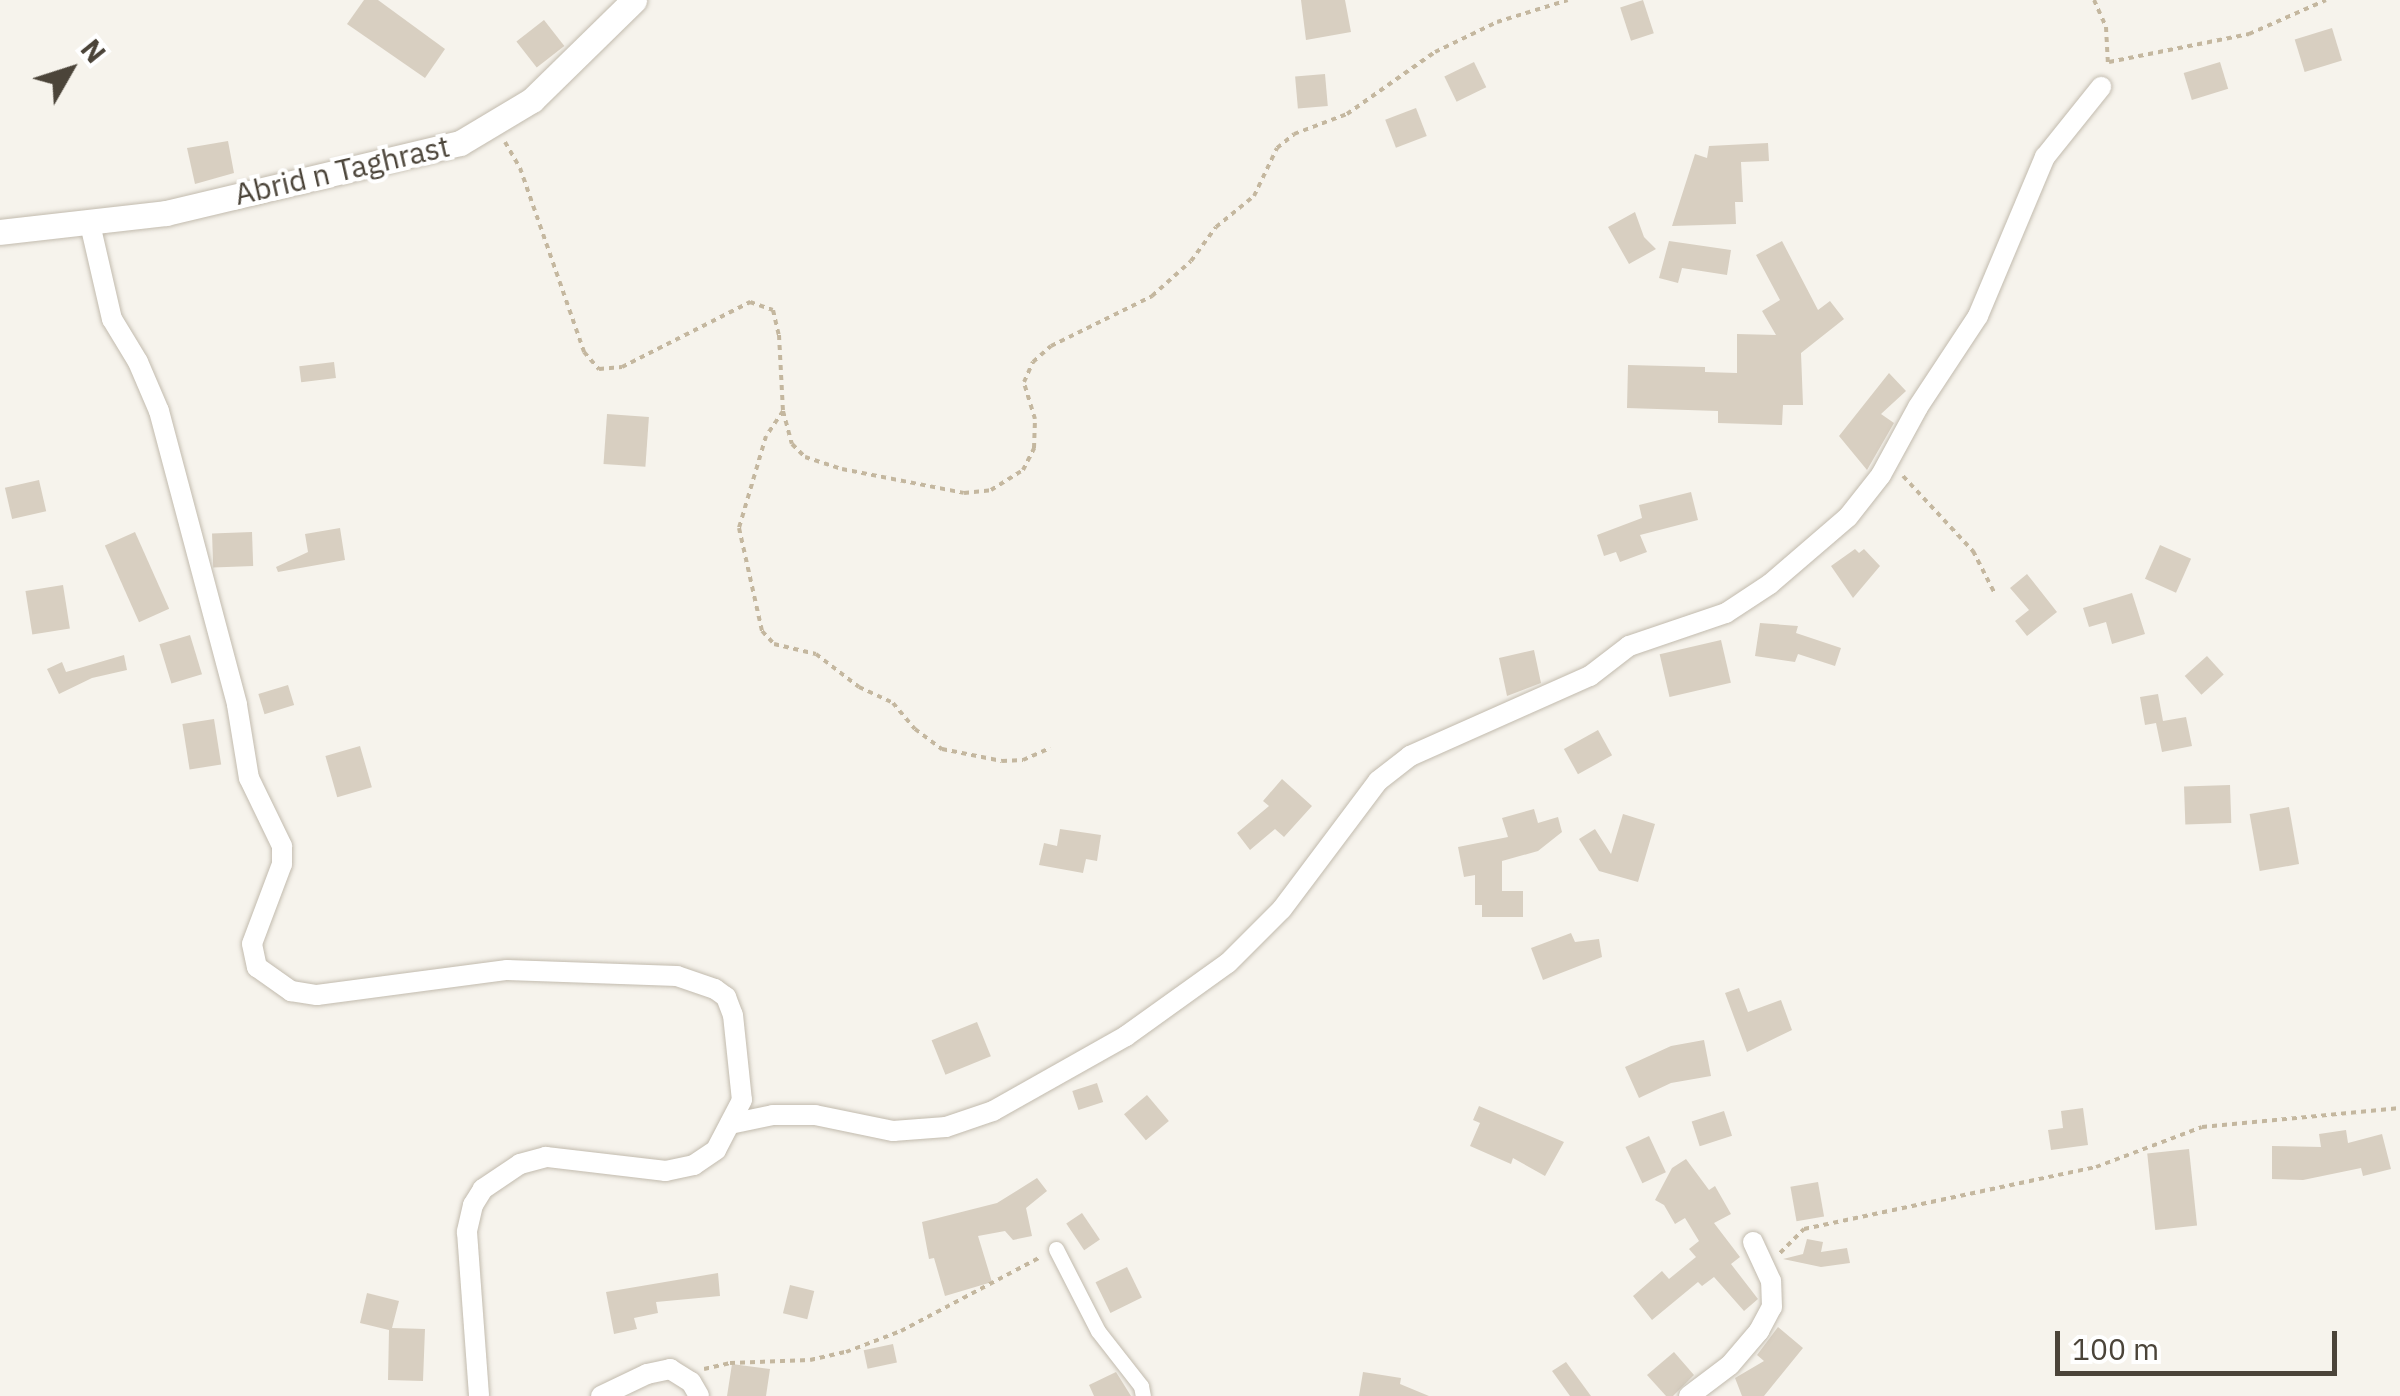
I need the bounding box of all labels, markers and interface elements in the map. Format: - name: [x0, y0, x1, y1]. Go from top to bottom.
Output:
- north arrow: [20, 20, 120, 120]
- text: N: [73, 31, 114, 70]
- street label: Abrid n Taghrast: [231, 128, 453, 212]
- scale bar: [2060, 1311, 2342, 1373]
- text: 100 m: [2072, 1329, 2159, 1368]

